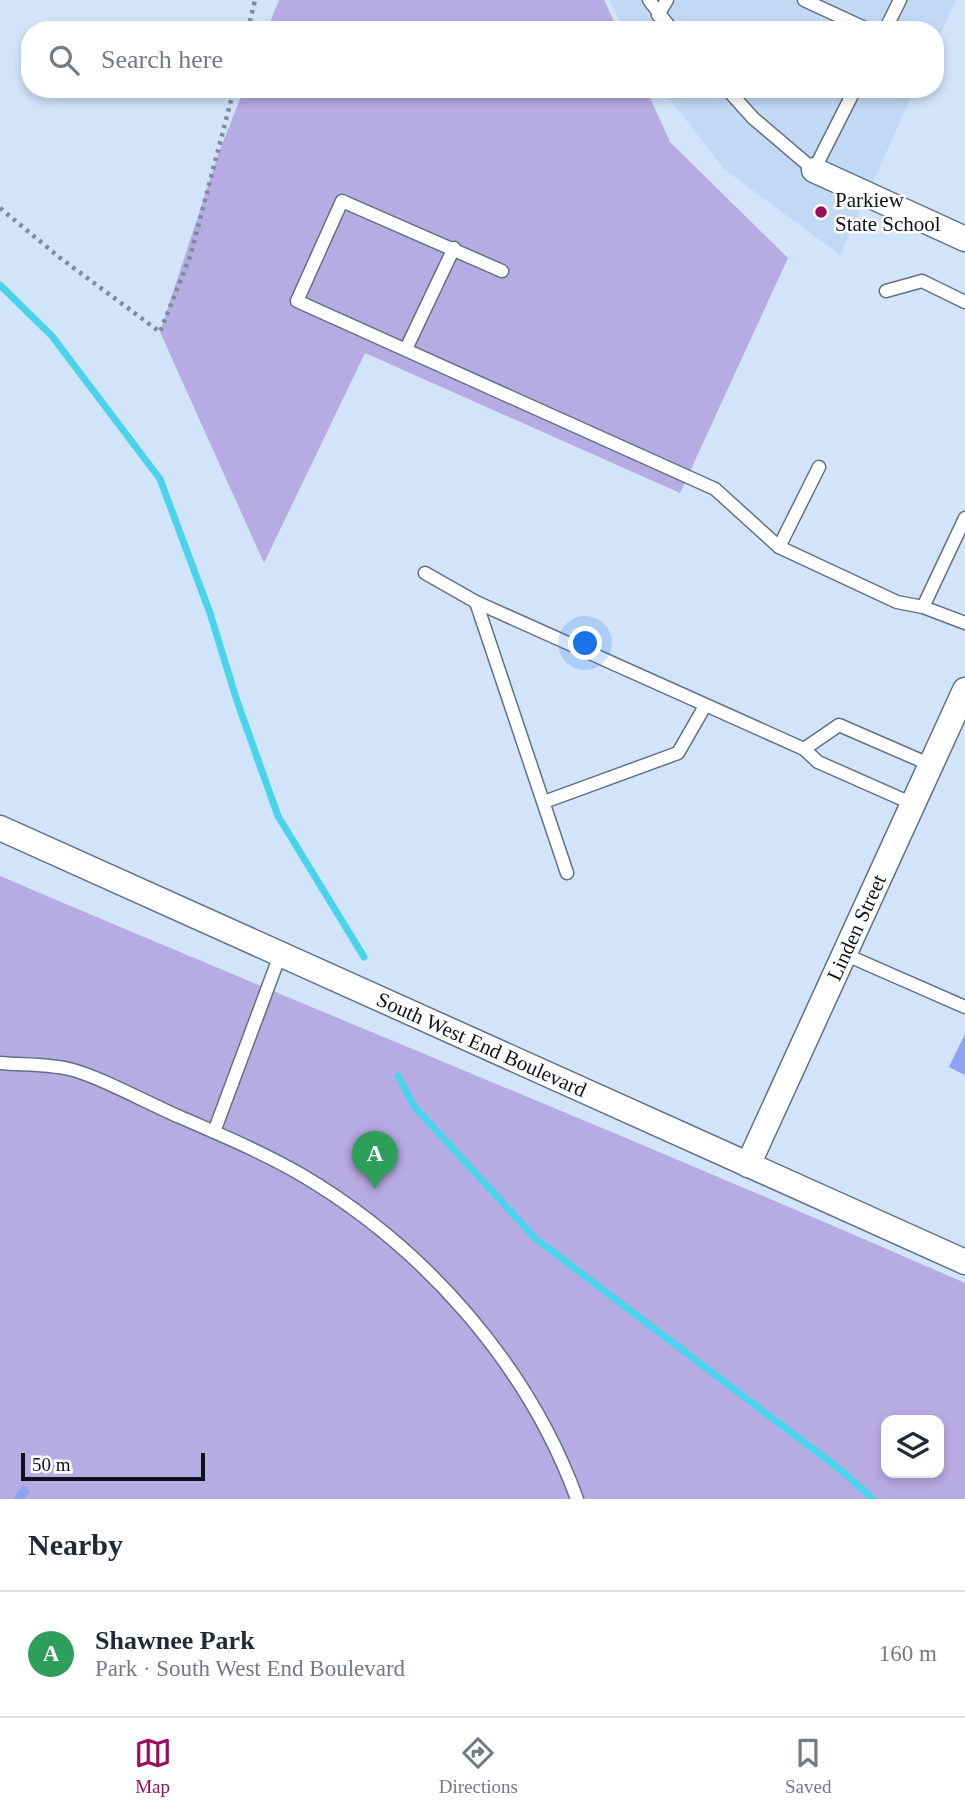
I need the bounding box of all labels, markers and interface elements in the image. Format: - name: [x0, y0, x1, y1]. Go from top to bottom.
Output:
- search box: [21, 21, 944, 98]
- icon: search: [45, 41, 83, 79]
- text: Search here: [101, 45, 223, 74]
- place label: Parkiew State School: [835, 188, 941, 236]
- marker: Parkiew State School: [813, 204, 829, 220]
- your location: [568, 626, 602, 660]
- street label: Linden Street: [822, 871, 891, 984]
- street label: South West End Boulevard: [373, 987, 591, 1102]
- pin: A: [352, 1131, 398, 1189]
- map controls: [881, 1415, 944, 1478]
- button: layers: [881, 1415, 944, 1478]
- scale bar: [21, 1450, 205, 1482]
- text: 50 m: [32, 1454, 71, 1475]
- text: Nearby: [28, 1528, 123, 1561]
- text: Shawnee Park: [95, 1626, 255, 1655]
- text: A: [43, 1641, 59, 1666]
- text: 160 m: [879, 1641, 937, 1666]
- text: Park · South West End Boulevard: [95, 1656, 405, 1681]
- tab: Map: [134, 1734, 172, 1798]
- tab: Directions: [439, 1734, 518, 1798]
- tab: Saved: [785, 1734, 831, 1798]

